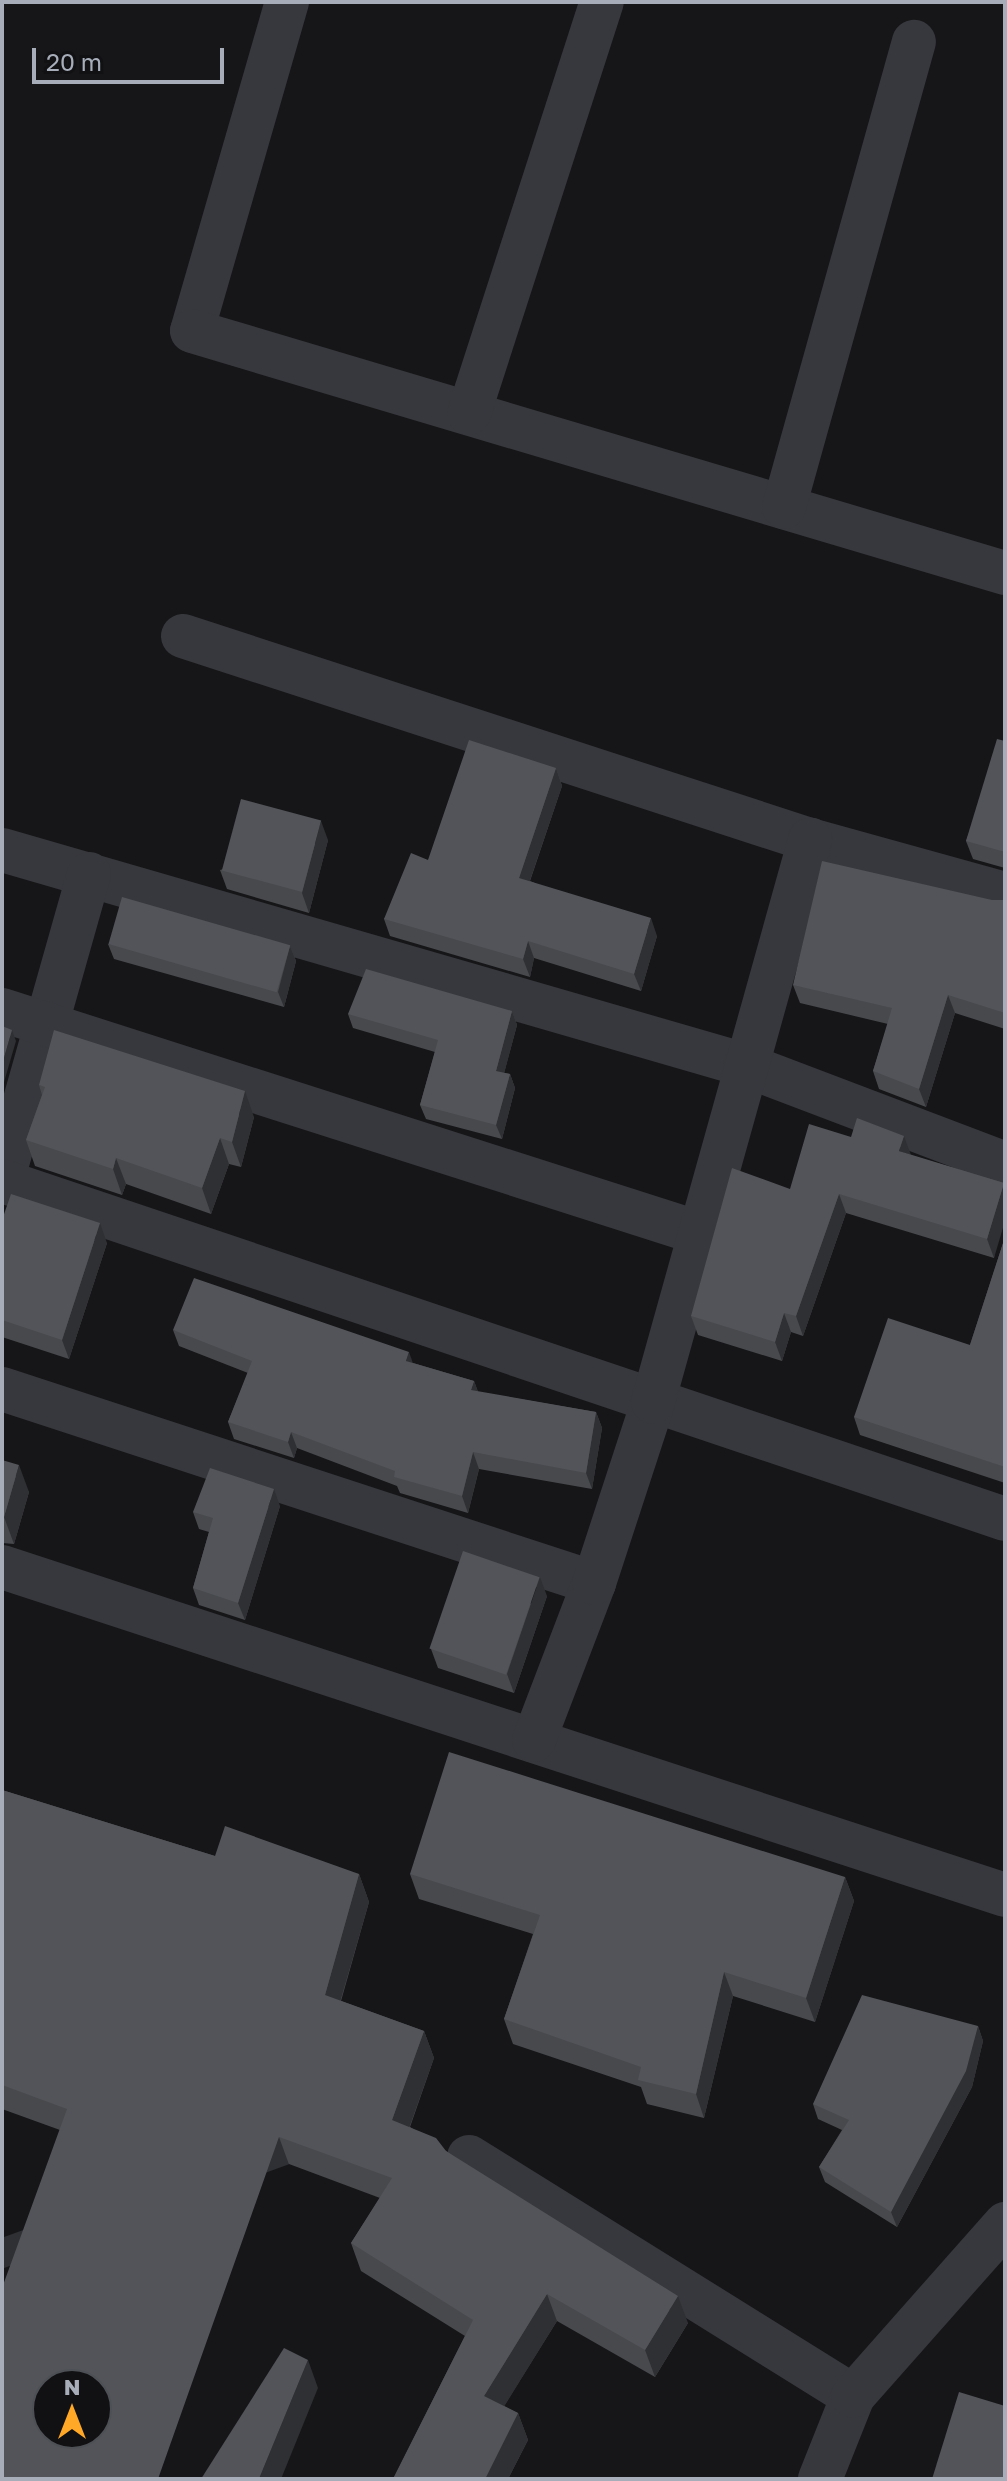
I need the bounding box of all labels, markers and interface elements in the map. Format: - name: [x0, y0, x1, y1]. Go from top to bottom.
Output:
- scale bar: [36, 32, 228, 82]
- text: 20 m: [46, 47, 102, 76]
- north arrow: [32, 2369, 112, 2449]
- text: N: [64, 2373, 80, 2400]

